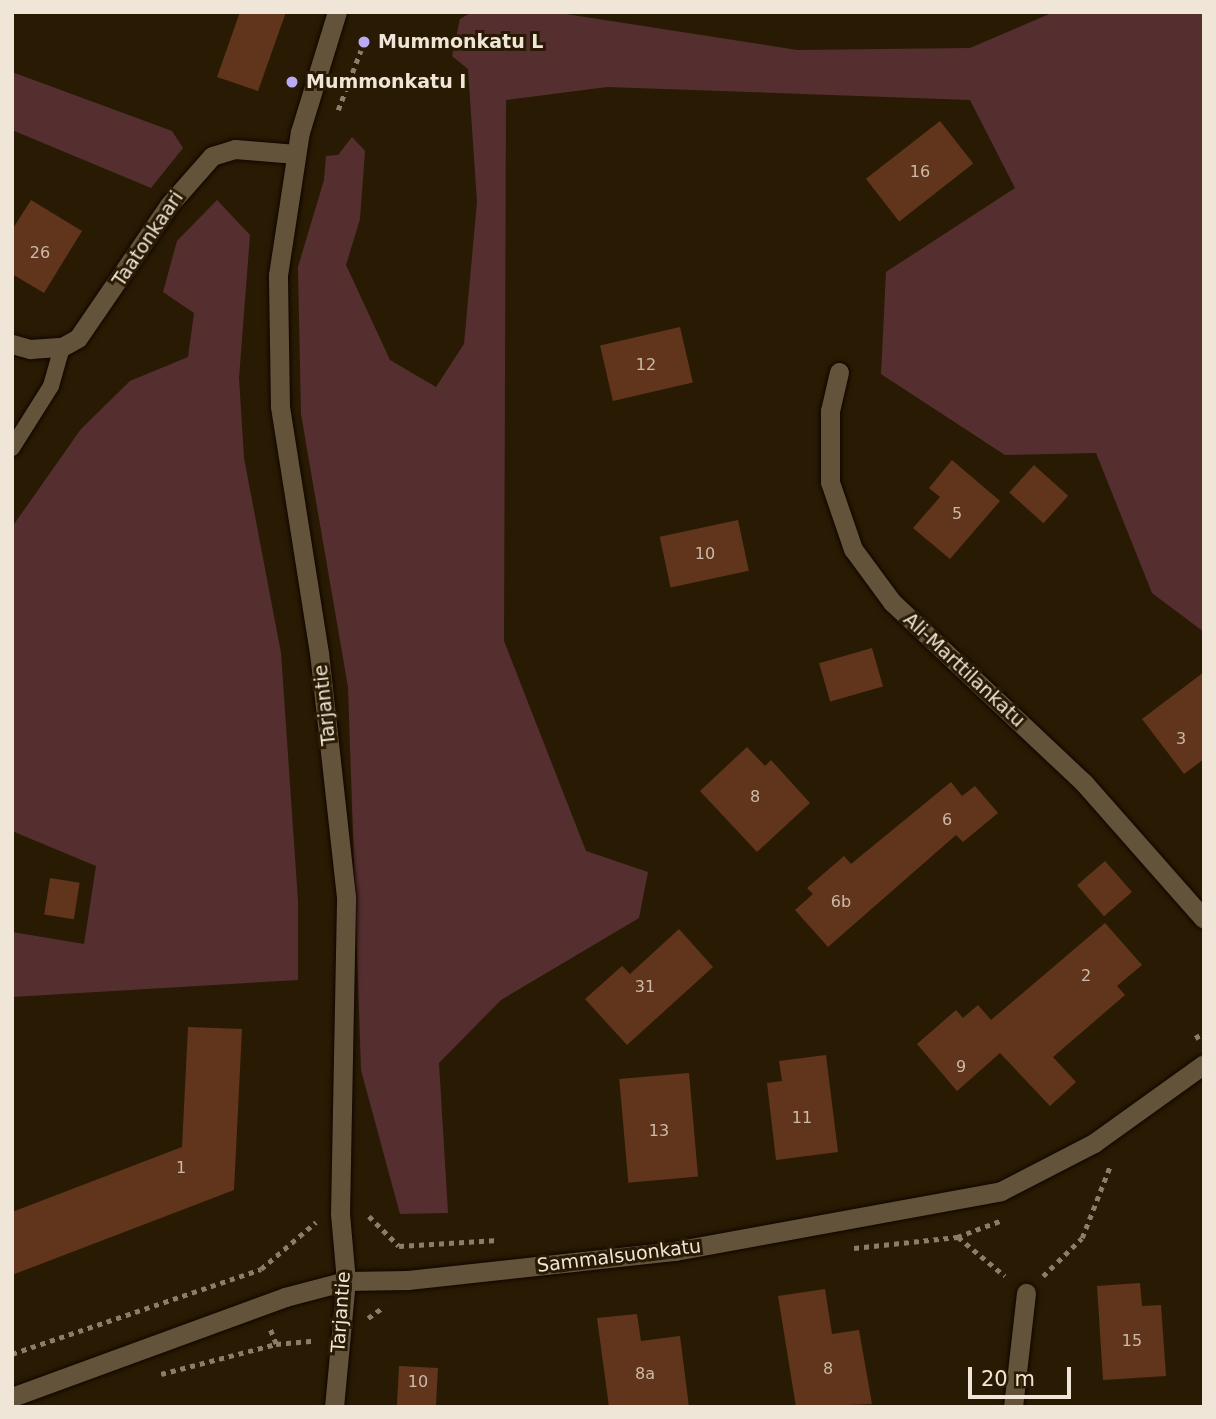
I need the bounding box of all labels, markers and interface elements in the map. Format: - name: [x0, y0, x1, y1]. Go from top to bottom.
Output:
- place label: Mummonkatu L: [378, 31, 543, 53]
- marker: Mummonkatu L: [356, 34, 372, 50]
- place label: Mummonkatu I: [306, 71, 466, 93]
- marker: Mummonkatu I: [284, 74, 300, 90]
- house number: 16: [910, 162, 930, 182]
- street label: Taatonkaari: [108, 187, 188, 291]
- house number: 26: [30, 243, 50, 263]
- house number: 12: [636, 355, 656, 375]
- house number: 5: [952, 504, 962, 524]
- house number: 10: [695, 544, 715, 564]
- street label: Ali-Marttilankatu: [899, 608, 1029, 732]
- street label: Tarjantie: [309, 663, 341, 747]
- house number: 3: [1176, 729, 1186, 749]
- house number: 8: [750, 787, 760, 807]
- house number: 6: [942, 810, 952, 830]
- house number: 6b: [831, 892, 851, 912]
- house number: 2: [1081, 966, 1091, 986]
- house number: 31: [635, 977, 655, 997]
- house number: 9: [956, 1057, 966, 1077]
- house number: 11: [792, 1108, 812, 1128]
- house number: 13: [649, 1121, 669, 1141]
- house number: 1: [176, 1158, 186, 1178]
- street label: Sammalsuonkatu: [536, 1235, 702, 1277]
- street label: Tarjantie: [327, 1271, 355, 1353]
- house number: 15: [1122, 1331, 1142, 1351]
- scale bar: [971, 1352, 1074, 1396]
- house number: 8: [823, 1359, 833, 1379]
- house number: 8a: [635, 1364, 655, 1384]
- text: 20 m: [981, 1367, 1035, 1391]
- house number: 10: [408, 1372, 428, 1392]

